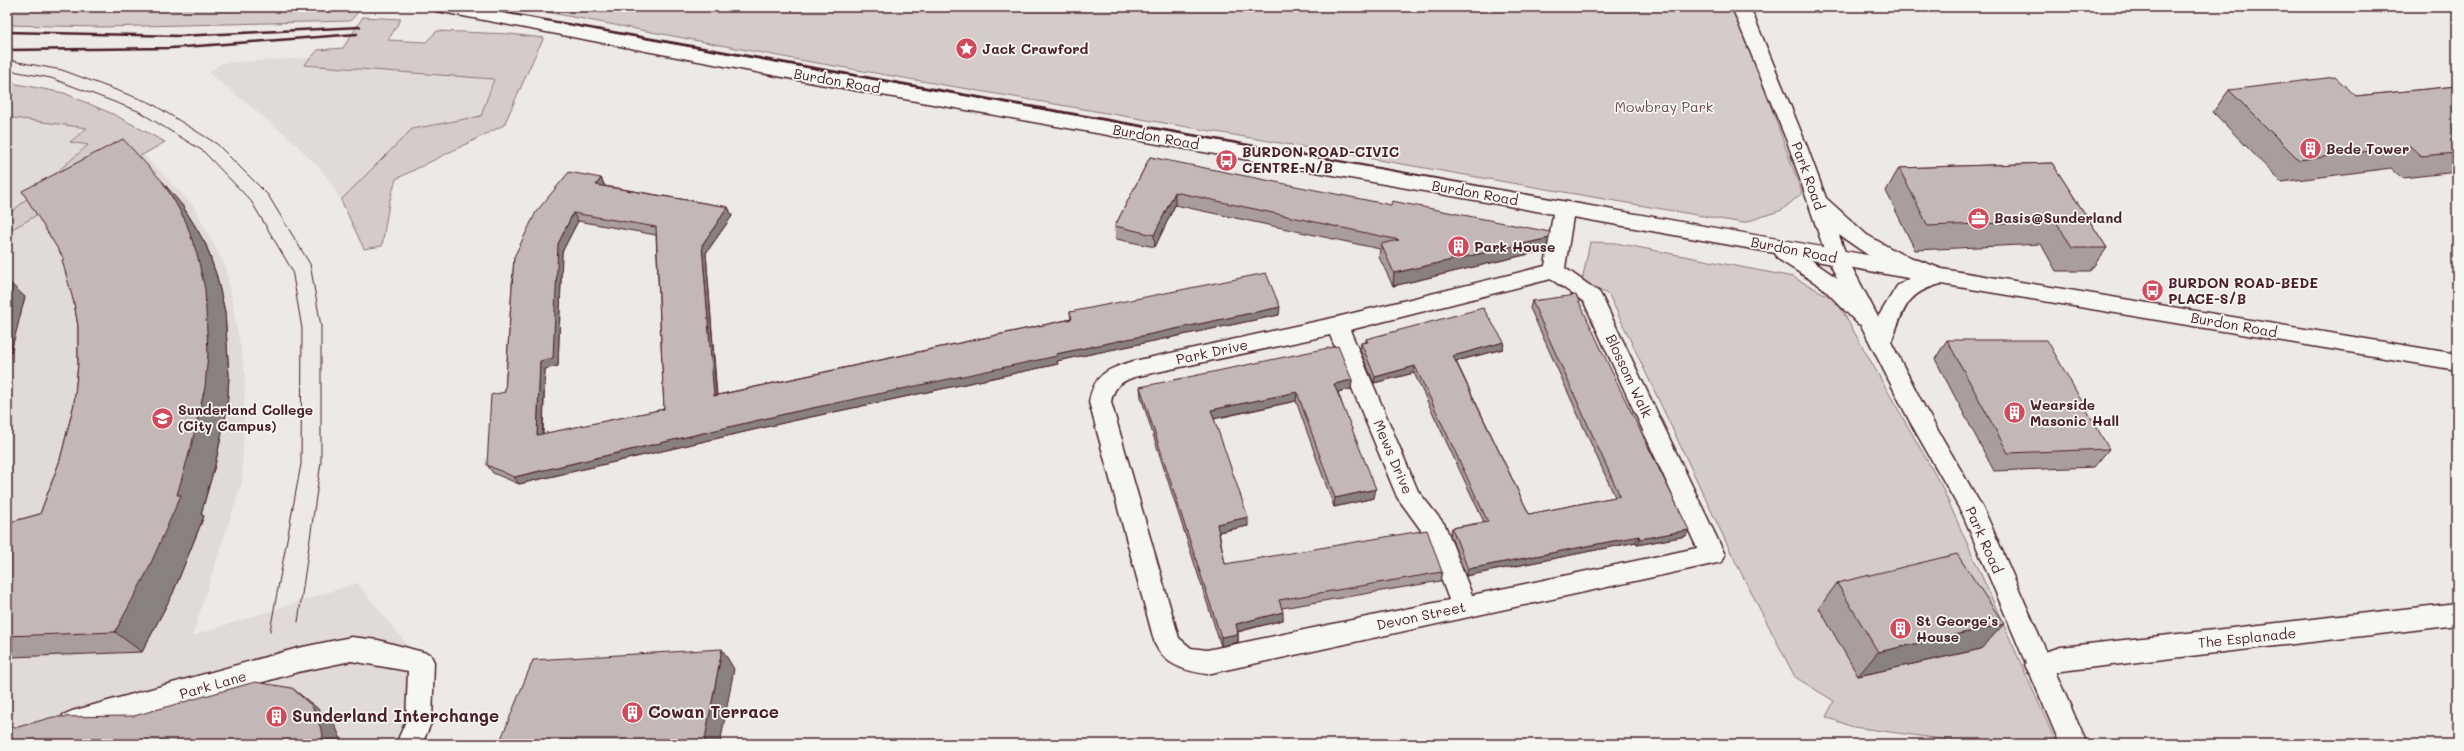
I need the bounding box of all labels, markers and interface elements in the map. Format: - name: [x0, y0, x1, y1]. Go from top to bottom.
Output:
- place icon: Jack Crawford: [953, 36, 979, 62]
- place label: Jack Crawford: [982, 39, 1089, 58]
- street label: Burdon Road: [792, 64, 882, 97]
- park label: Mowbray Park: [1615, 97, 1713, 116]
- street label: Burdon Road: [1111, 120, 1201, 153]
- building icon: Bede Tower: [2297, 136, 2323, 162]
- street label: Park Road: [1787, 139, 1830, 213]
- place label: Bede Tower: [2326, 139, 2409, 158]
- place label: BURDON ROAD-CIVIC CENTRE-N/B: [1242, 142, 1399, 177]
- bus stop icon: BURDON ROAD-CIVIC CENTRE-N/B: [1214, 147, 1240, 173]
- street label: Burdon Road: [1430, 176, 1520, 209]
- office icon: Basis@Sunderland: [1965, 205, 1991, 231]
- place label: Basis@Sunderland: [1994, 208, 2122, 227]
- street label: Burdon Road: [1749, 232, 1839, 267]
- building icon: Park House: [1446, 234, 1472, 260]
- place label: Park House: [1474, 237, 1555, 256]
- place label: BURDON ROAD-BEDE PLACE-S/B: [2168, 273, 2318, 308]
- bus stop icon: BURDON ROAD-BEDE PLACE-S/B: [2139, 278, 2165, 304]
- street label: Burdon Road: [2189, 308, 2279, 341]
- street label: Blossom Walk: [1602, 331, 1657, 421]
- street label: Park Drive: [1174, 335, 1250, 368]
- place label: Wearside Masonic Hall: [2030, 395, 2119, 430]
- place label: Sunderland College (City Campus): [178, 400, 313, 435]
- building icon: Wearside Masonic Hall: [2001, 400, 2027, 426]
- school or university icon: Sunderland College (City Campus): [149, 405, 175, 431]
- street label: Mews Drive: [1369, 417, 1418, 497]
- street label: Park Road: [1961, 503, 2008, 576]
- street label: Devon Street: [1375, 597, 1467, 634]
- place label: St George's House: [1916, 611, 1998, 646]
- building icon: St George's House: [1887, 616, 1913, 642]
- street label: The Esplanade: [2197, 623, 2297, 652]
- street label: Park Lane: [177, 666, 249, 703]
- building icon: Cowan Terrace: [619, 699, 645, 725]
- place label: Cowan Terrace: [648, 700, 779, 722]
- building icon: Sunderland Interchange: [263, 703, 289, 729]
- place label: Sunderland Interchange: [292, 704, 499, 726]

